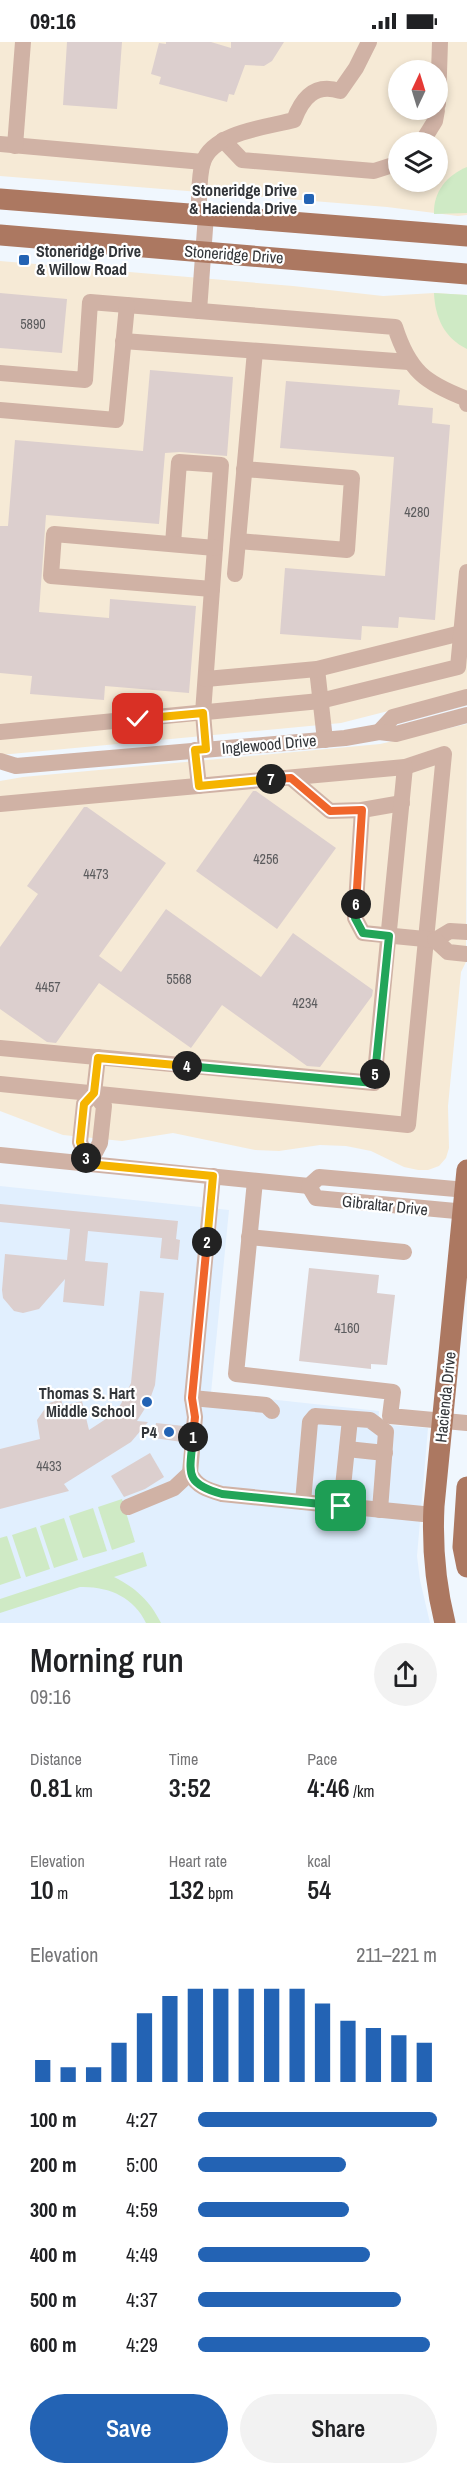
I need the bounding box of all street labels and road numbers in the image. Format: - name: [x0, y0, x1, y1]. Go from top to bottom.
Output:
- street label: Stoneridge Drive: [184, 240, 284, 268]
- street label: Inglewood Drive: [221, 729, 317, 759]
- street label: Gibraltar Drive: [341, 1190, 429, 1220]
- street label: Hacienda Drive: [429, 1351, 461, 1443]

